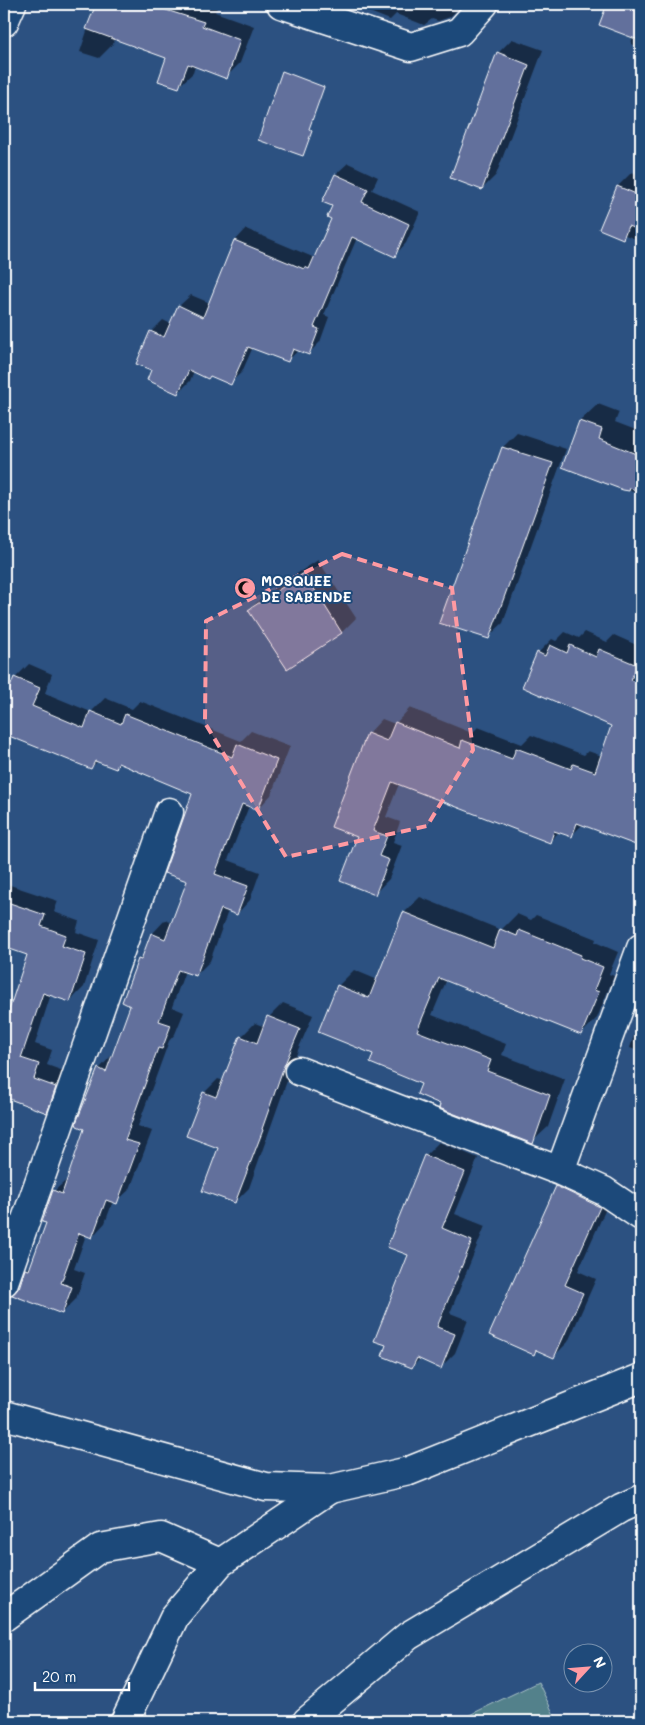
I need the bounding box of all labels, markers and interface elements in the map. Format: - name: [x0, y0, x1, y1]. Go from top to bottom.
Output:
- place label: MOSQUEE DE SABENDE: [261, 571, 352, 606]
- mosque icon: MOSQUEE DE SABENDE: [233, 576, 257, 600]
- north arrow: [562, 1642, 612, 1692]
- text: N: [589, 1653, 611, 1671]
- scale bar: [35, 1660, 129, 1692]
- text: 20 m: [42, 1666, 76, 1686]

